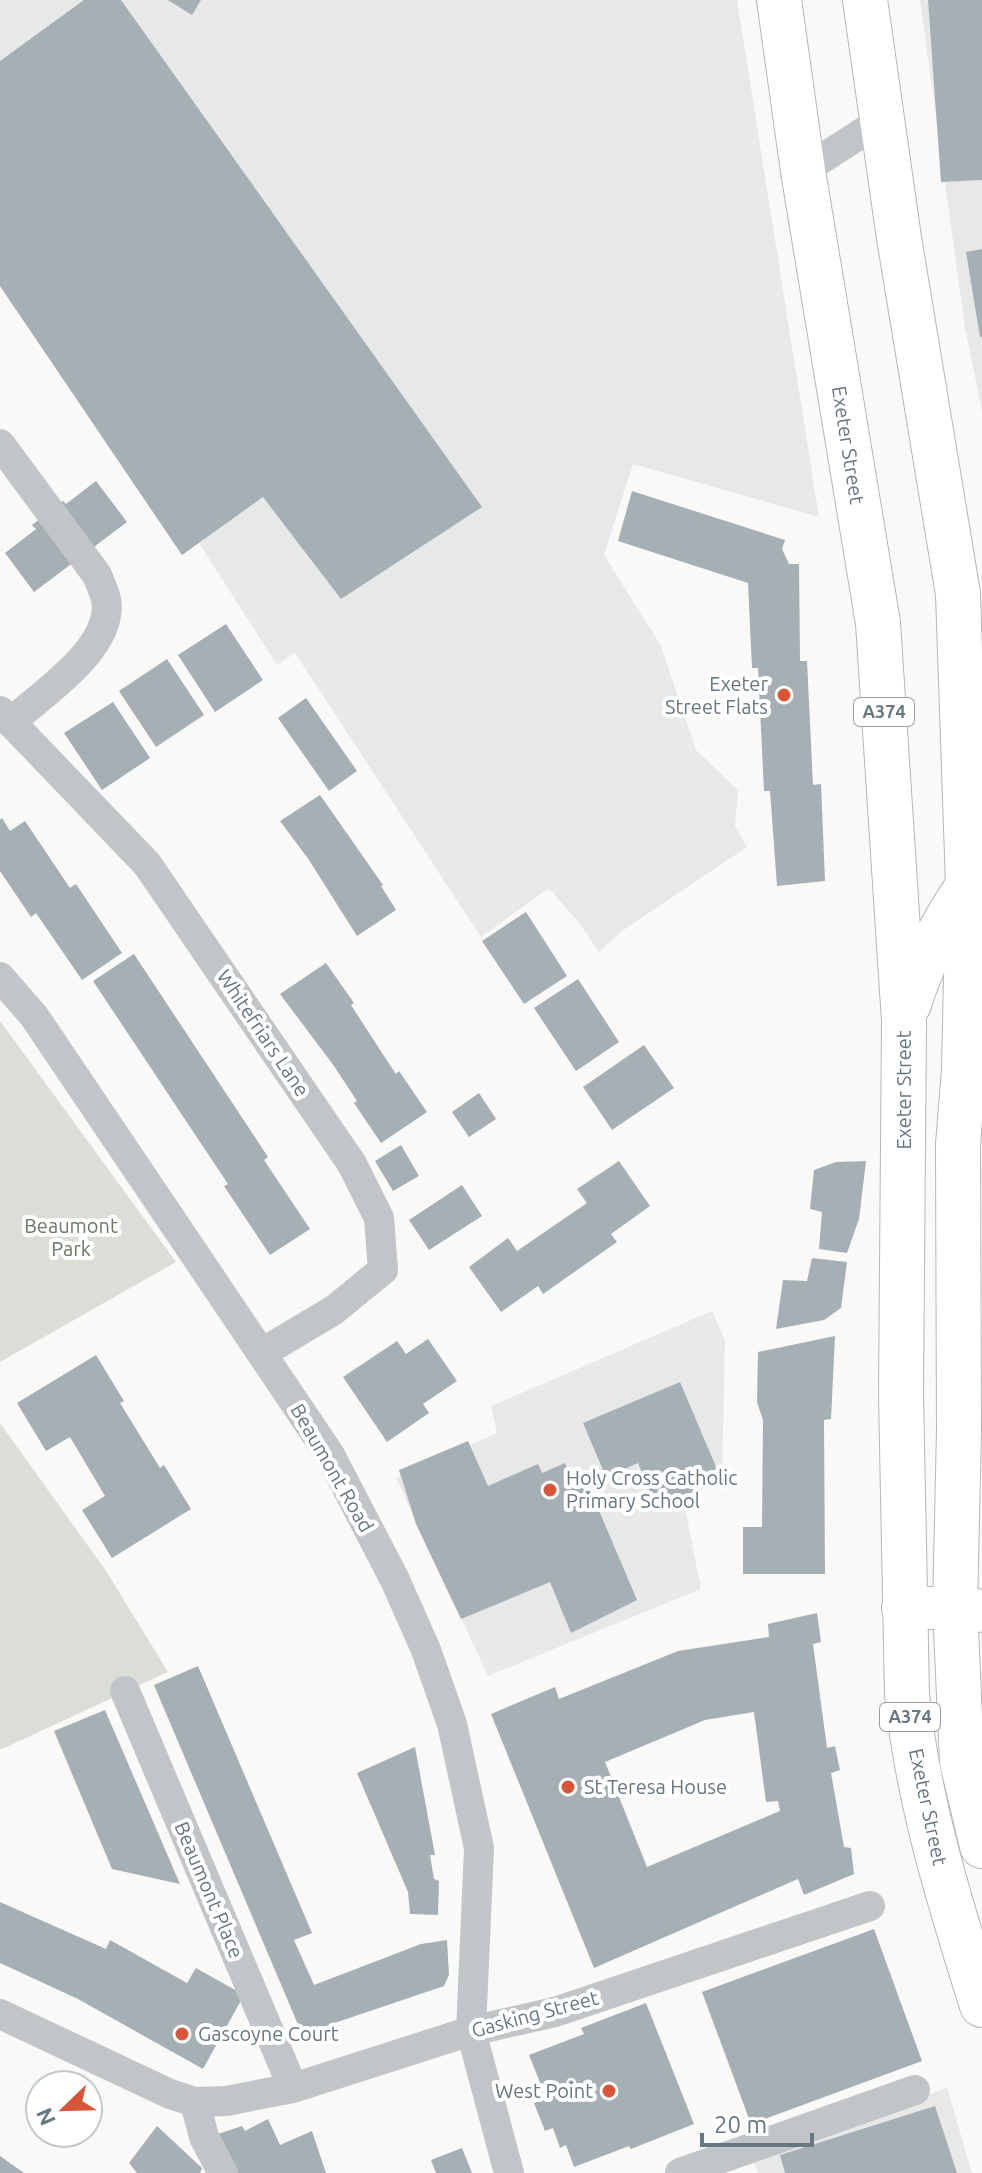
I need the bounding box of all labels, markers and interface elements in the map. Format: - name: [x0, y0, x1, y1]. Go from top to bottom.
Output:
- street label: Exeter Street: [828, 384, 869, 506]
- place label: Exeter Street Flats: [665, 672, 768, 718]
- marker: Exeter Street Flats: [775, 686, 793, 704]
- road number: A374: [854, 698, 914, 726]
- street label: Whitefriars Lane: [213, 965, 314, 1100]
- street label: Exeter Street: [892, 1030, 915, 1150]
- park label: Beaumont Park: [24, 1214, 118, 1260]
- street label: Beaumont Road: [286, 1399, 378, 1536]
- place label: Holy Cross Catholic Primary School: [566, 1466, 737, 1512]
- marker: Holy Cross Catholic Primary School: [541, 1481, 559, 1499]
- road number: A374: [880, 1703, 940, 1731]
- street label: Exeter Street: [905, 1746, 952, 1868]
- place label: St Teresa House: [584, 1775, 727, 1798]
- marker: St Teresa House: [559, 1778, 577, 1796]
- street label: Beaumont Place: [170, 1818, 249, 1962]
- street label: Gasking Street: [469, 1985, 601, 2042]
- place label: Gascoyne Court: [198, 2022, 339, 2045]
- marker: Gascoyne Court: [173, 2025, 191, 2043]
- north arrow: [24, 2069, 104, 2149]
- place label: West Point: [495, 2079, 593, 2102]
- marker: West Point: [600, 2082, 618, 2100]
- scale bar: [702, 2097, 812, 2147]
- text: N: [30, 2105, 60, 2129]
- text: 20 m: [714, 2111, 767, 2138]

